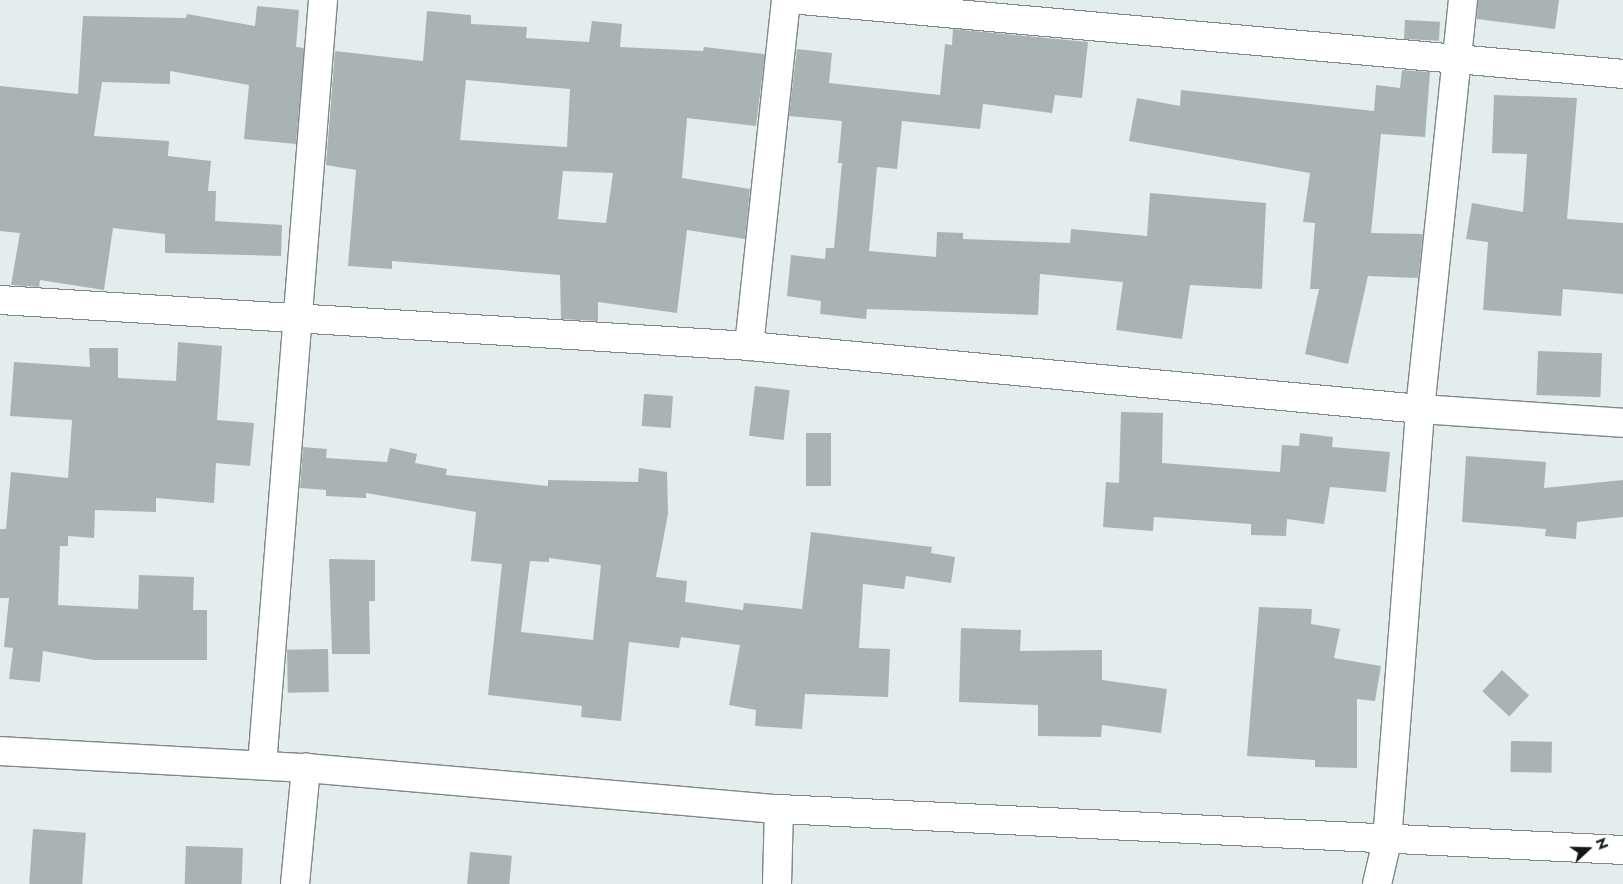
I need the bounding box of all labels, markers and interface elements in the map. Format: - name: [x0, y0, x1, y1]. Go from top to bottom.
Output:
- north arrow: [1563, 824, 1613, 874]
- text: N: [1591, 835, 1613, 852]

